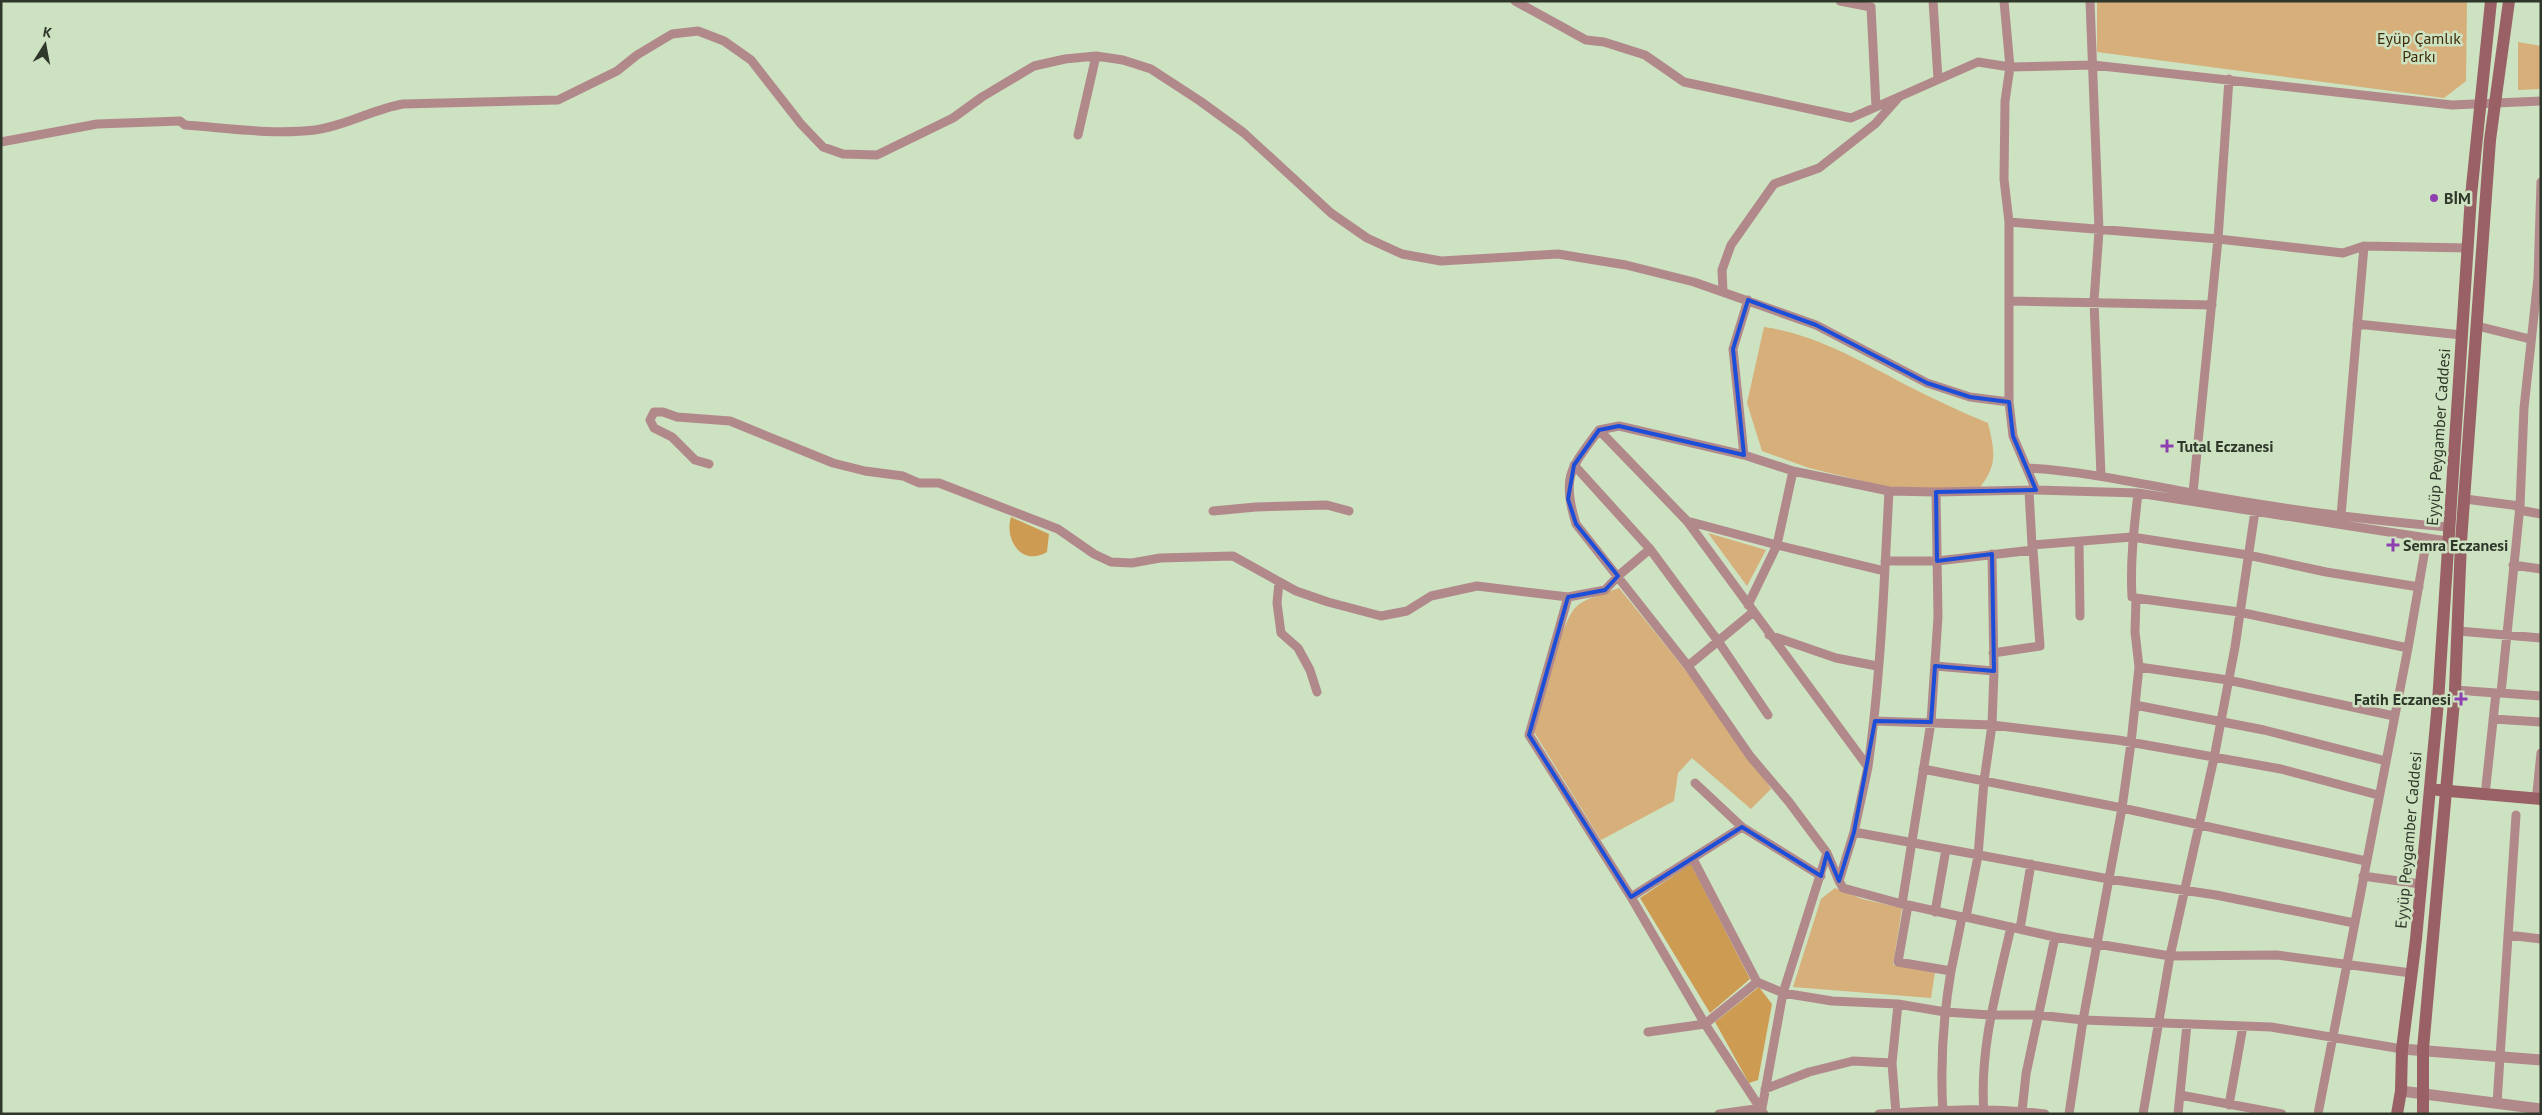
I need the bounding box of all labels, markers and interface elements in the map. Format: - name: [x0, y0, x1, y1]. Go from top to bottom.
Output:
- north arrow: [20, 20, 70, 70]
- text: K: [41, 23, 54, 42]
- park label: Eyüp Çamlık Parkı: [2377, 28, 2461, 66]
- place label: BİM: [2444, 188, 2471, 208]
- marker: BİM: [2428, 192, 2440, 204]
- street label: Eyyüp Peygamber Caddesi: [2422, 348, 2454, 526]
- place label: Tutal Eczanesi: [2177, 436, 2274, 456]
- marker: Tutal Eczanesi: [2161, 440, 2173, 452]
- place label: Semra Eczanesi: [2403, 535, 2508, 555]
- marker: Semra Eczanesi: [2387, 539, 2399, 551]
- place label: Fatih Eczanesi: [2354, 689, 2451, 709]
- marker: Fatih Eczanesi: [2455, 693, 2467, 705]
- street label: Eyyüp Peygamber Caddesi: [2390, 751, 2426, 929]

